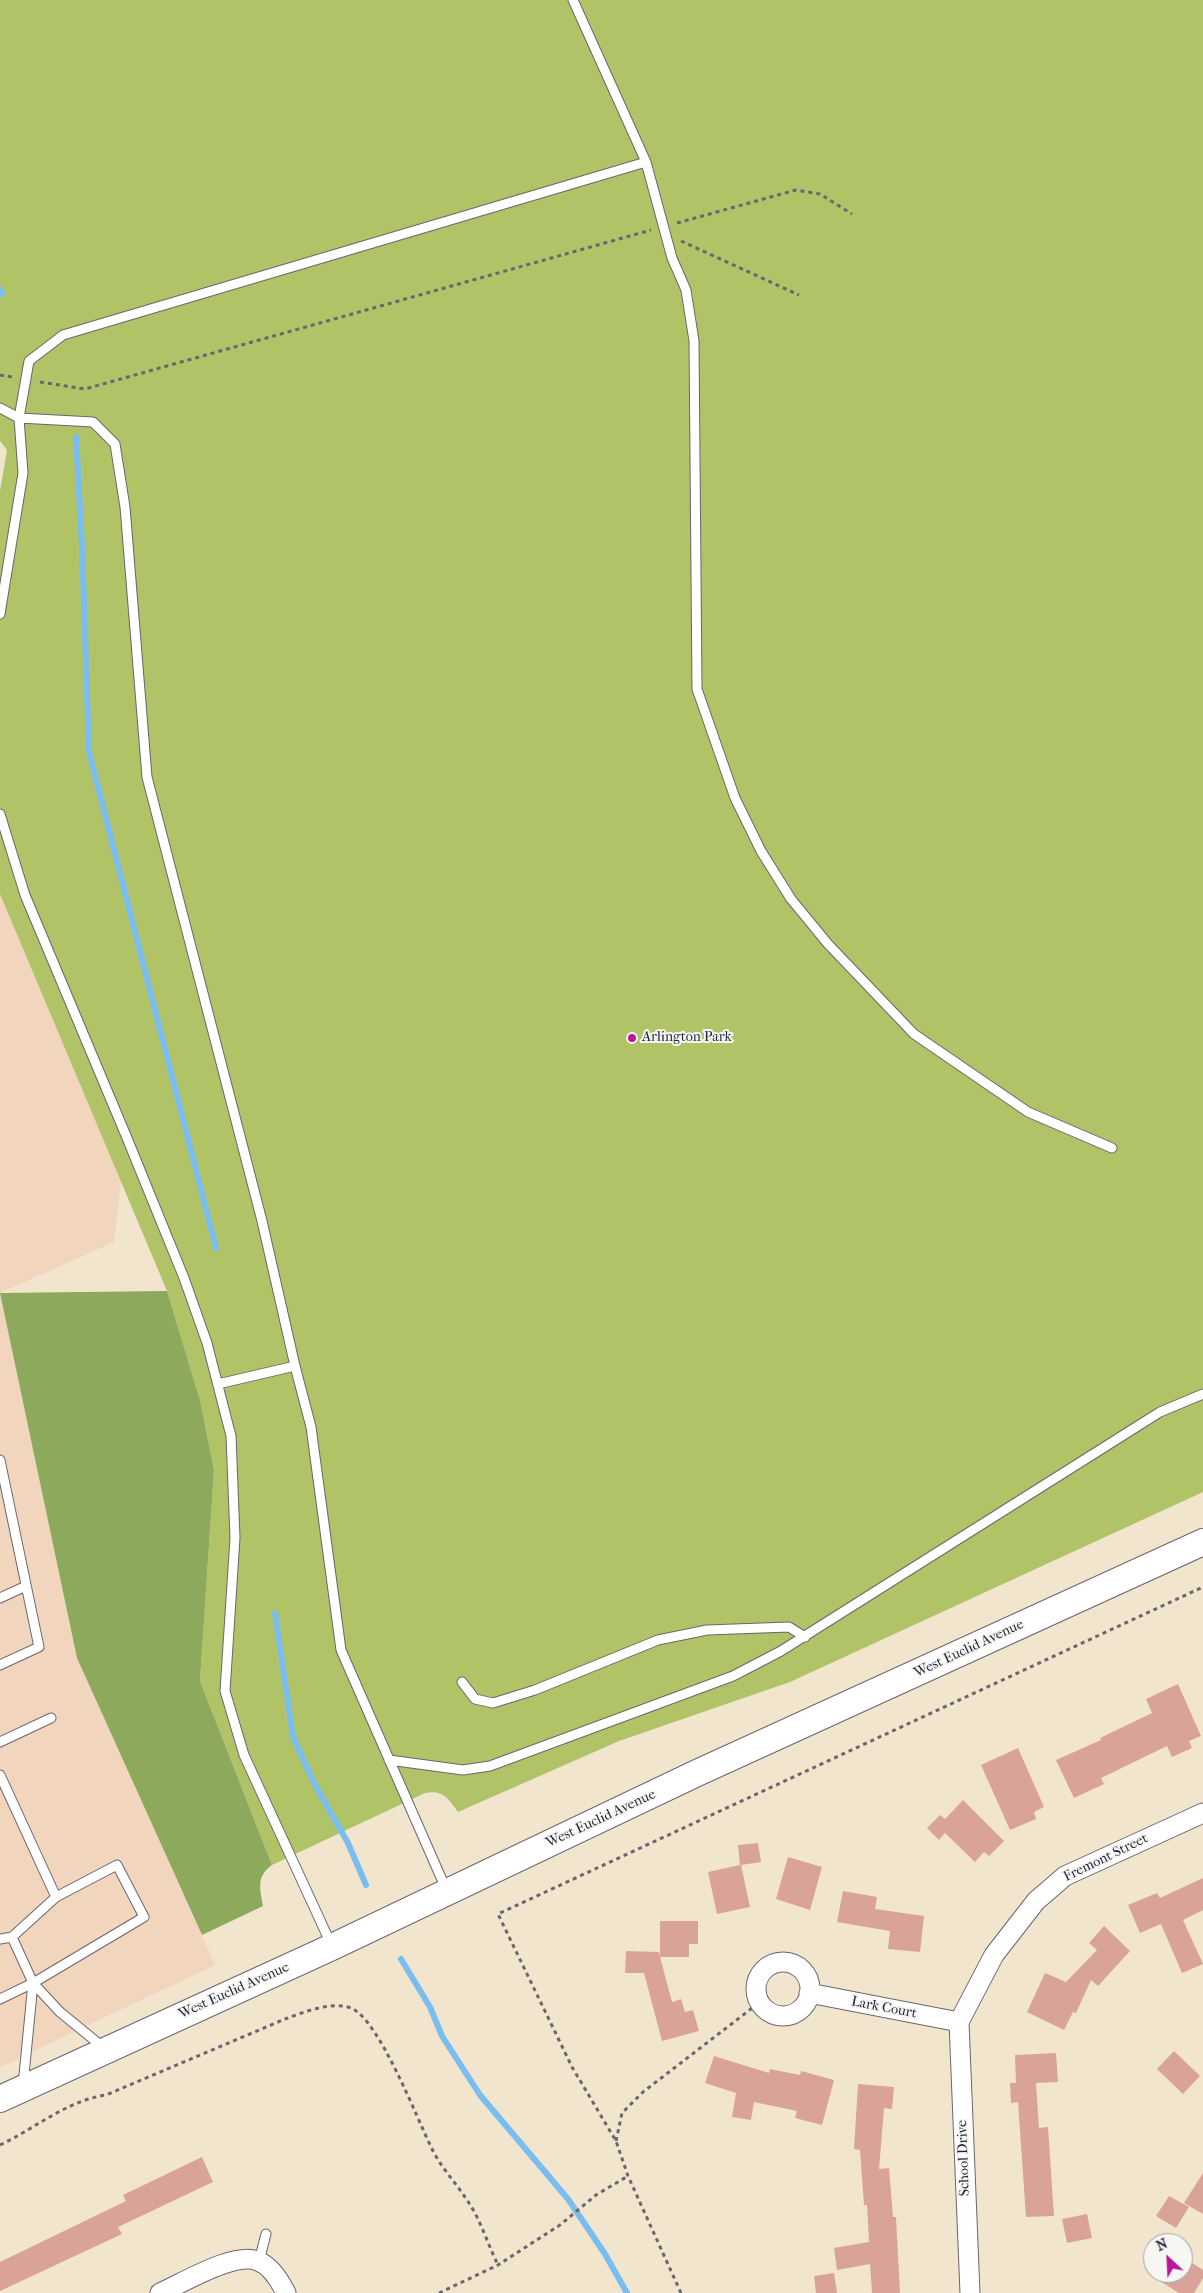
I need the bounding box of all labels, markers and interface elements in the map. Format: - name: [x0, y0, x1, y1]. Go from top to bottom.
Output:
- place label: Arlington Park: [642, 1030, 732, 1046]
- marker: Arlington Park: [626, 1032, 638, 1044]
- street label: West Euclid Avenue: [911, 1616, 1027, 1682]
- street label: West Euclid Avenue: [543, 1786, 659, 1852]
- street label: Fremont Street: [1061, 1830, 1151, 1886]
- street label: West Euclid Avenue: [176, 1959, 292, 2023]
- street label: Lark Court: [850, 1993, 918, 2023]
- street label: School Drive: [954, 2120, 974, 2196]
- north arrow: [1143, 2233, 1193, 2283]
- text: N: [1153, 2235, 1170, 2255]

